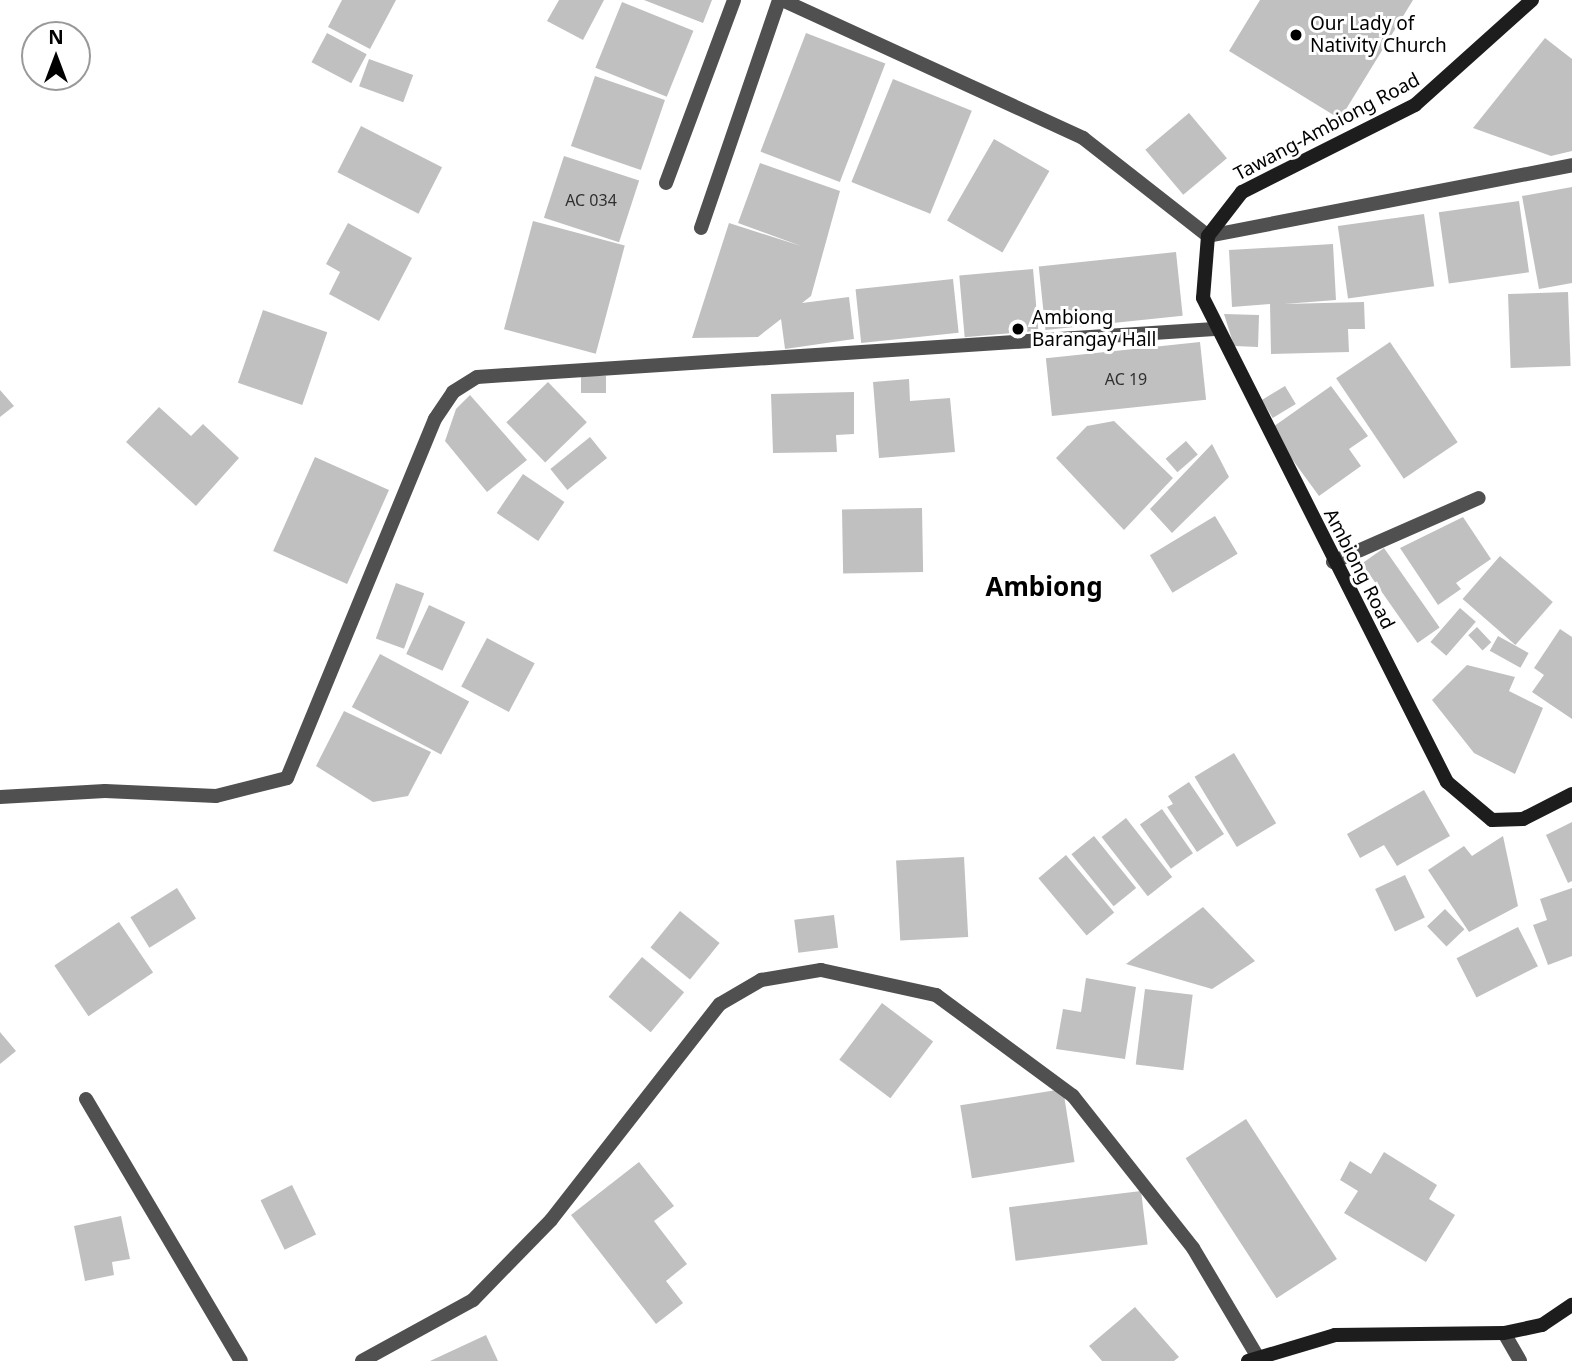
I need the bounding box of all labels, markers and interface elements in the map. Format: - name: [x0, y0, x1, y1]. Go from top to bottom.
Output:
- place label: Our Lady of Nativity Church: [1310, 13, 1447, 57]
- north arrow: [21, 21, 91, 91]
- text: N: [48, 24, 64, 50]
- marker: Our Lady of Nativity Church: [1288, 27, 1304, 43]
- street label: Tawang-Ambiong Road: [1230, 68, 1424, 186]
- house number: AC 034: [565, 190, 617, 210]
- place label: Ambiong Barangay Hall: [1032, 307, 1156, 351]
- marker: Ambiong Barangay Hall: [1010, 321, 1026, 337]
- house number: AC 19: [1105, 369, 1147, 389]
- street label: Ambiong Road: [1319, 505, 1399, 633]
- district label: Ambiong: [985, 571, 1103, 603]

